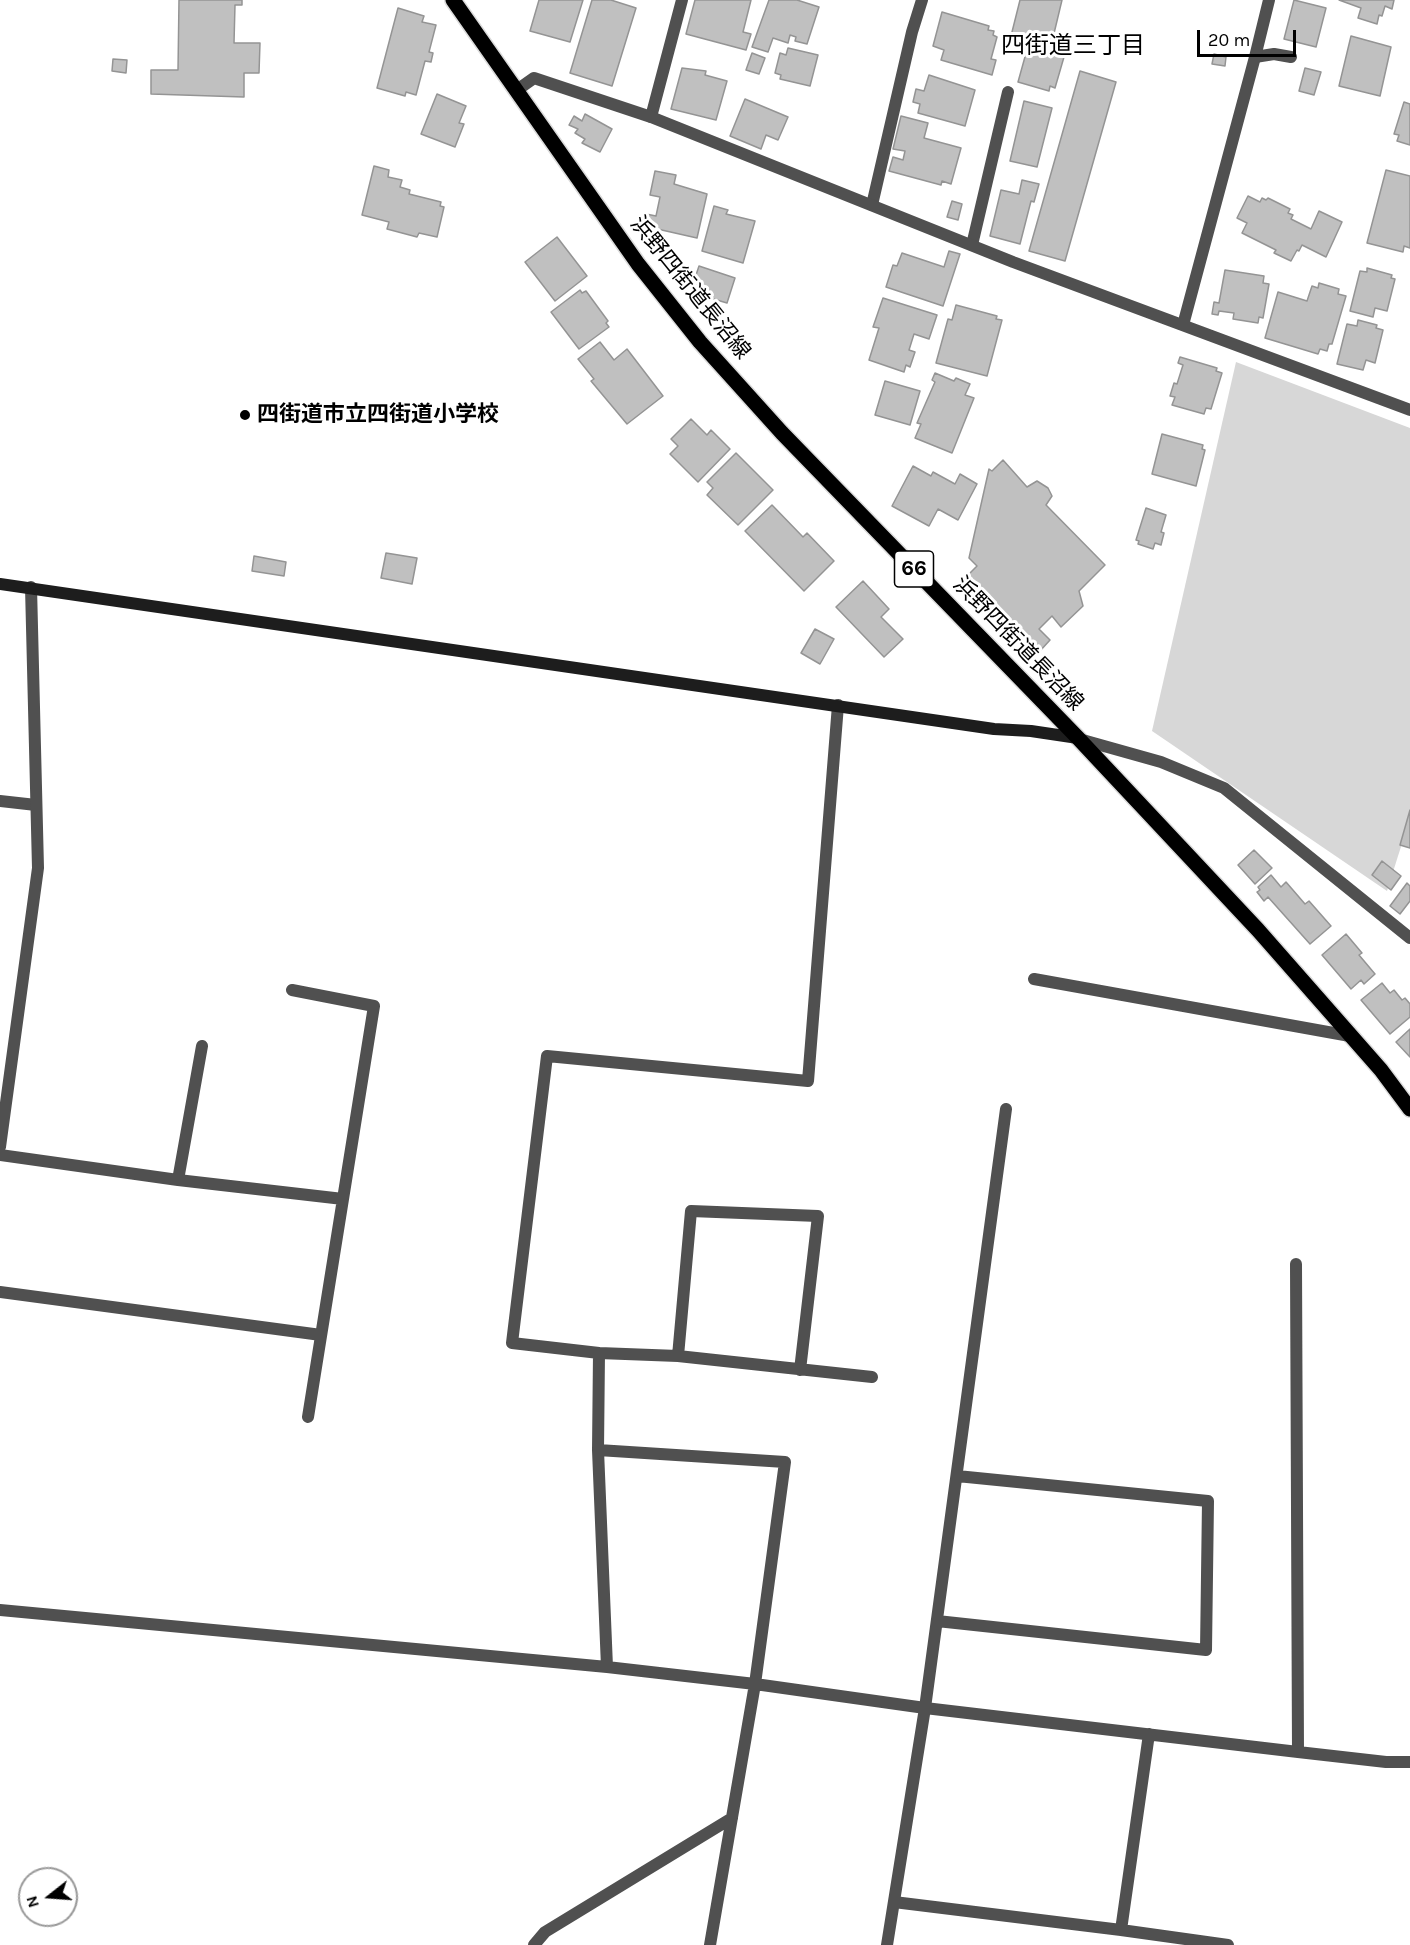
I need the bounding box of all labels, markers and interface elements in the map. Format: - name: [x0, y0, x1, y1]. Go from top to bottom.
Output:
- scale bar: [1200, 18, 1299, 56]
- text: 20 m: [1208, 29, 1250, 51]
- district label: 四街道三丁目: [1001, 32, 1145, 60]
- street label: 浜野四街道長沼線: [624, 211, 756, 365]
- place label: 四街道市立四街道小学校: [257, 402, 499, 428]
- marker: 四街道市立四街道小学校: [238, 408, 252, 422]
- road number: 66: [894, 551, 934, 587]
- street label: 浜野四街道長沼線: [947, 572, 1089, 716]
- north arrow: [18, 1867, 78, 1927]
- text: N: [21, 1894, 43, 1910]

